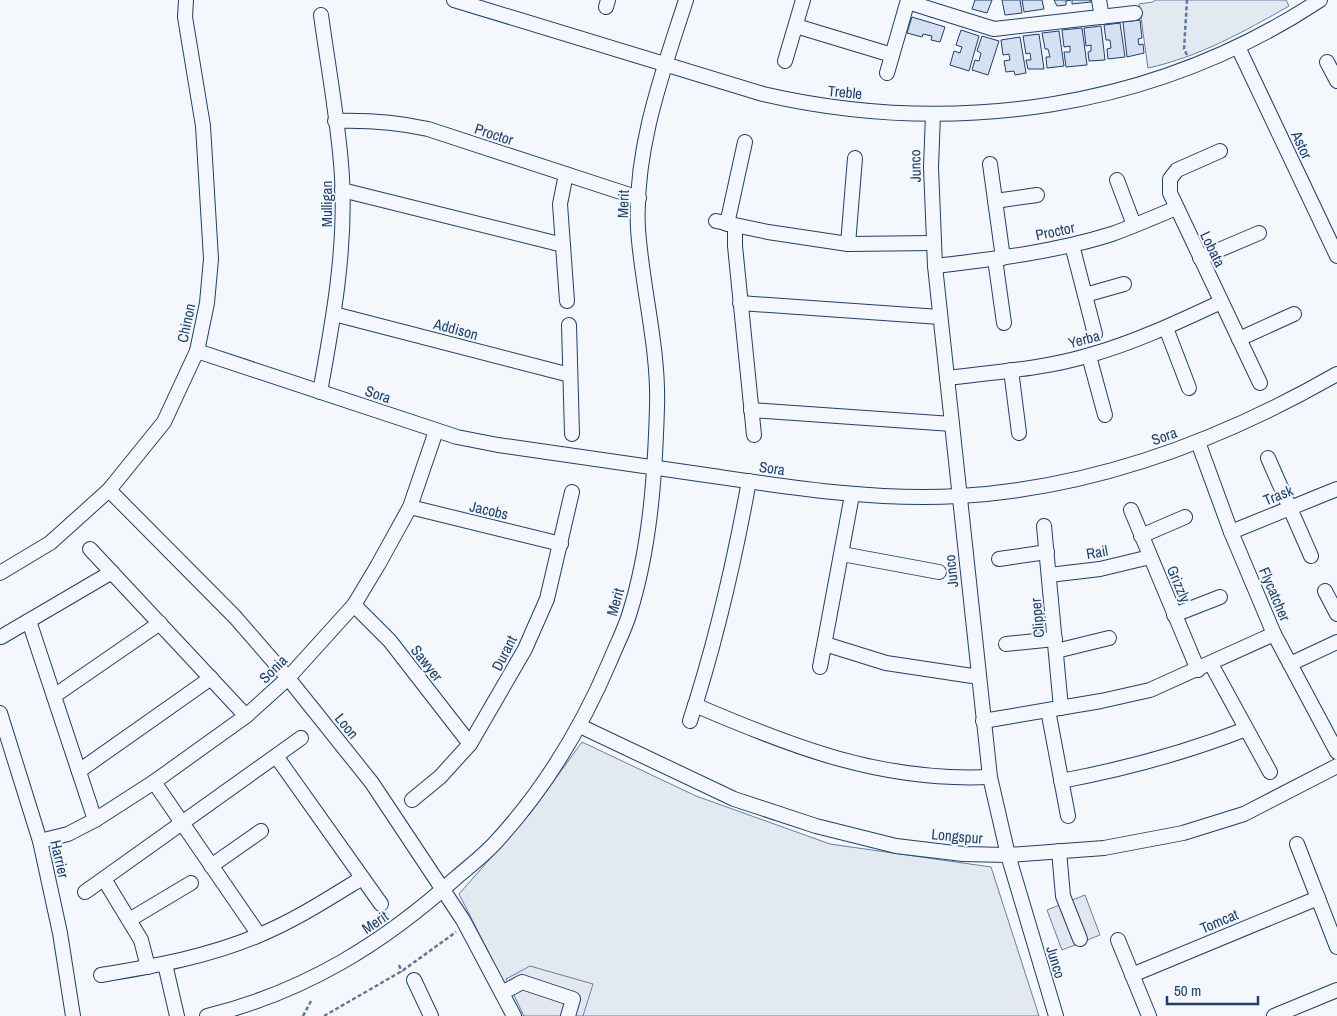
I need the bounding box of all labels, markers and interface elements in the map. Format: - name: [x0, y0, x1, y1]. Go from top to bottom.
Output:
- street label: Treble: [827, 80, 863, 104]
- street label: Proctor: [472, 118, 516, 150]
- street label: Astor: [1286, 127, 1318, 162]
- street label: Junco: [904, 149, 926, 183]
- street label: Mulligan: [316, 181, 337, 227]
- street label: Merit: [612, 189, 634, 218]
- street label: Proctor: [1033, 217, 1077, 245]
- street label: Lobata: [1195, 227, 1231, 271]
- street label: Chinon: [172, 301, 200, 345]
- street label: Addison: [431, 313, 481, 345]
- street label: Yerba: [1066, 325, 1102, 353]
- street label: Sora: [362, 380, 394, 408]
- street label: Sora: [1148, 422, 1180, 450]
- street label: Sora: [758, 456, 786, 480]
- street label: Trask: [1260, 479, 1297, 510]
- street label: Jacobs: [468, 495, 510, 525]
- street label: Rail: [1084, 540, 1110, 564]
- street label: Junco: [939, 553, 963, 588]
- street label: Grizzly: [1162, 562, 1196, 606]
- street label: Flycatcher: [1254, 564, 1296, 624]
- street label: Merit: [601, 585, 629, 618]
- street label: Clipper: [1025, 597, 1049, 639]
- street label: Durant: [486, 631, 522, 674]
- street label: Sawyer: [406, 640, 448, 686]
- street label: Sonia: [254, 650, 292, 688]
- street label: Loon: [330, 709, 364, 743]
- street label: Longspur: [931, 823, 983, 849]
- street label: Harrier: [45, 838, 75, 880]
- street label: Tomcat: [1197, 903, 1242, 938]
- street label: Merit: [358, 905, 393, 939]
- street label: Junco: [1041, 943, 1071, 981]
- scale bar: [1167, 974, 1258, 1006]
- text: 50 m: [1174, 980, 1201, 1001]

